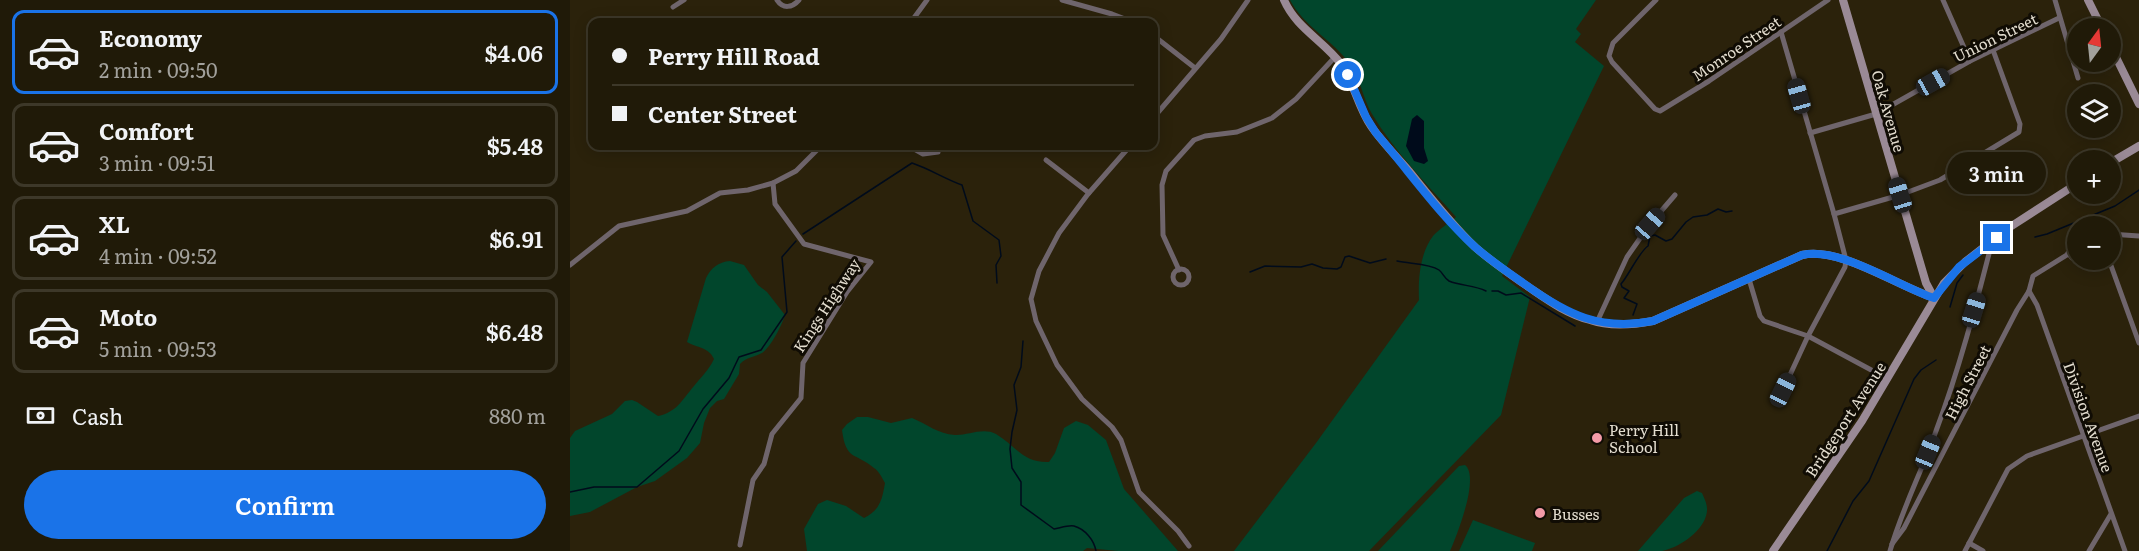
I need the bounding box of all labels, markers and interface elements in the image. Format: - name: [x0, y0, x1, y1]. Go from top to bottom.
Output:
- street label: Union Street: [1949, 7, 2041, 67]
- street label: Monroe Street: [1687, 10, 1785, 86]
- north arrow: [2067, 18, 2121, 72]
- map controls: [2067, 18, 2121, 270]
- text: Economy: [99, 21, 202, 54]
- icon: car: [27, 25, 81, 79]
- text: $4.06: [485, 36, 543, 69]
- text: Perry Hill Road: [648, 39, 820, 72]
- text: 2 min · 09:50: [99, 54, 218, 84]
- route start: [1334, 61, 1361, 88]
- car: [1913, 65, 1953, 99]
- street label: Oak Avenue: [1866, 67, 1912, 155]
- car: [1785, 76, 1813, 116]
- button: layers: [2067, 84, 2121, 138]
- text: Center Street: [648, 97, 797, 130]
- text: Comfort: [99, 114, 194, 147]
- icon: car: [27, 118, 81, 172]
- text: $5.48: [487, 129, 543, 162]
- text: 3 min · 09:51: [99, 147, 215, 177]
- button: +: [2067, 150, 2121, 204]
- callout: 3 min: [1948, 151, 2046, 193]
- text: 3 min: [1969, 158, 2024, 188]
- car: [1886, 175, 1914, 215]
- car: [1631, 205, 1669, 243]
- text: XL: [99, 207, 130, 240]
- icon: car: [27, 211, 81, 265]
- button: −: [2067, 216, 2121, 270]
- text: $6.91: [489, 222, 543, 255]
- route end: [1983, 224, 2010, 251]
- text: 4 min · 09:52: [99, 240, 217, 270]
- street label: Kings Highway: [787, 253, 865, 357]
- car: [1960, 290, 1988, 330]
- text: Moto: [99, 300, 157, 333]
- icon: car: [27, 304, 81, 358]
- text: $6.48: [486, 315, 543, 348]
- text: 5 min · 09:53: [99, 333, 217, 363]
- street label: High Street: [1938, 340, 1996, 424]
- street label: Bridgeport Avenue: [1799, 357, 1891, 481]
- street label: Division Avenue: [2058, 359, 2120, 476]
- car: [1767, 370, 1799, 410]
- icon: cash: [24, 399, 57, 432]
- text: Cash: [72, 399, 123, 432]
- text: 880 m: [489, 400, 546, 430]
- place label: Perry Hill School: [1609, 418, 1679, 458]
- marker: Perry Hill School: [1590, 431, 1604, 445]
- car: [1913, 432, 1943, 472]
- button: Confirm: [24, 470, 546, 539]
- place label: Busses: [1552, 502, 1600, 525]
- marker: Busses: [1533, 506, 1547, 520]

